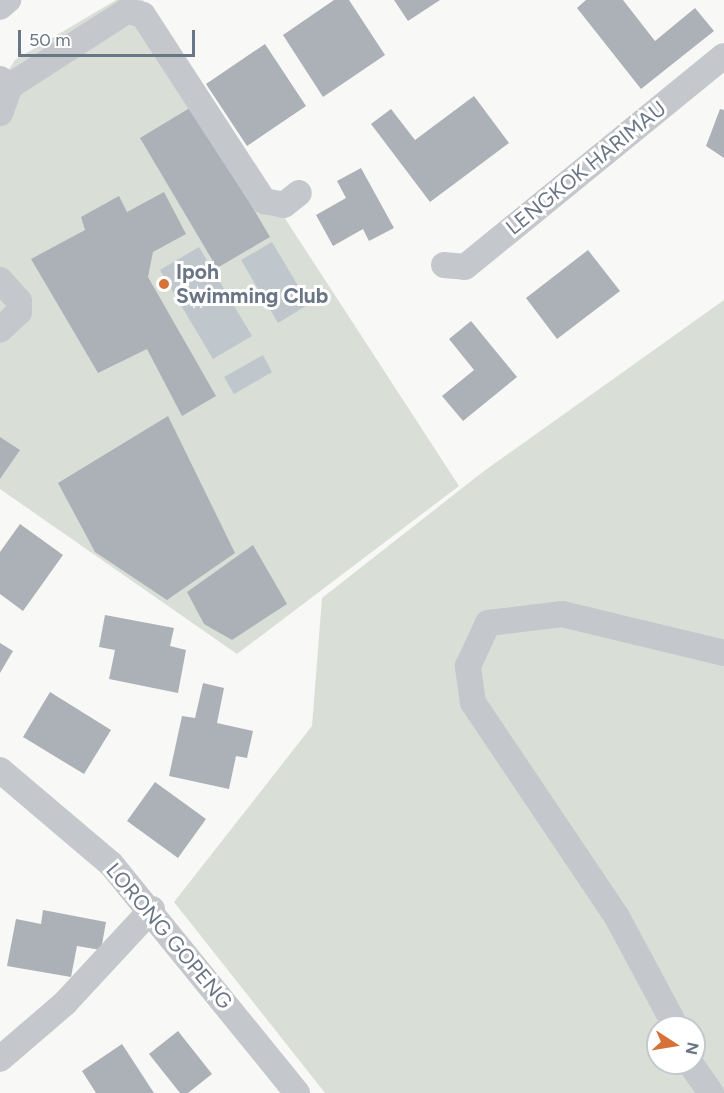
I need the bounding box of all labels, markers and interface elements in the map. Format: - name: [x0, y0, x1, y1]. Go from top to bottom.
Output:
- scale bar: [21, 18, 198, 56]
- text: 50 m: [29, 29, 71, 51]
- street label: LENGKOK HARIMAU: [501, 96, 671, 240]
- place label: Ipoh Swimming Club: [176, 259, 328, 309]
- marker: Ipoh Swimming Club: [157, 277, 171, 291]
- street label: LORONG GOPENG: [101, 858, 237, 1014]
- north arrow: [646, 1015, 706, 1075]
- text: N: [682, 1040, 703, 1056]

